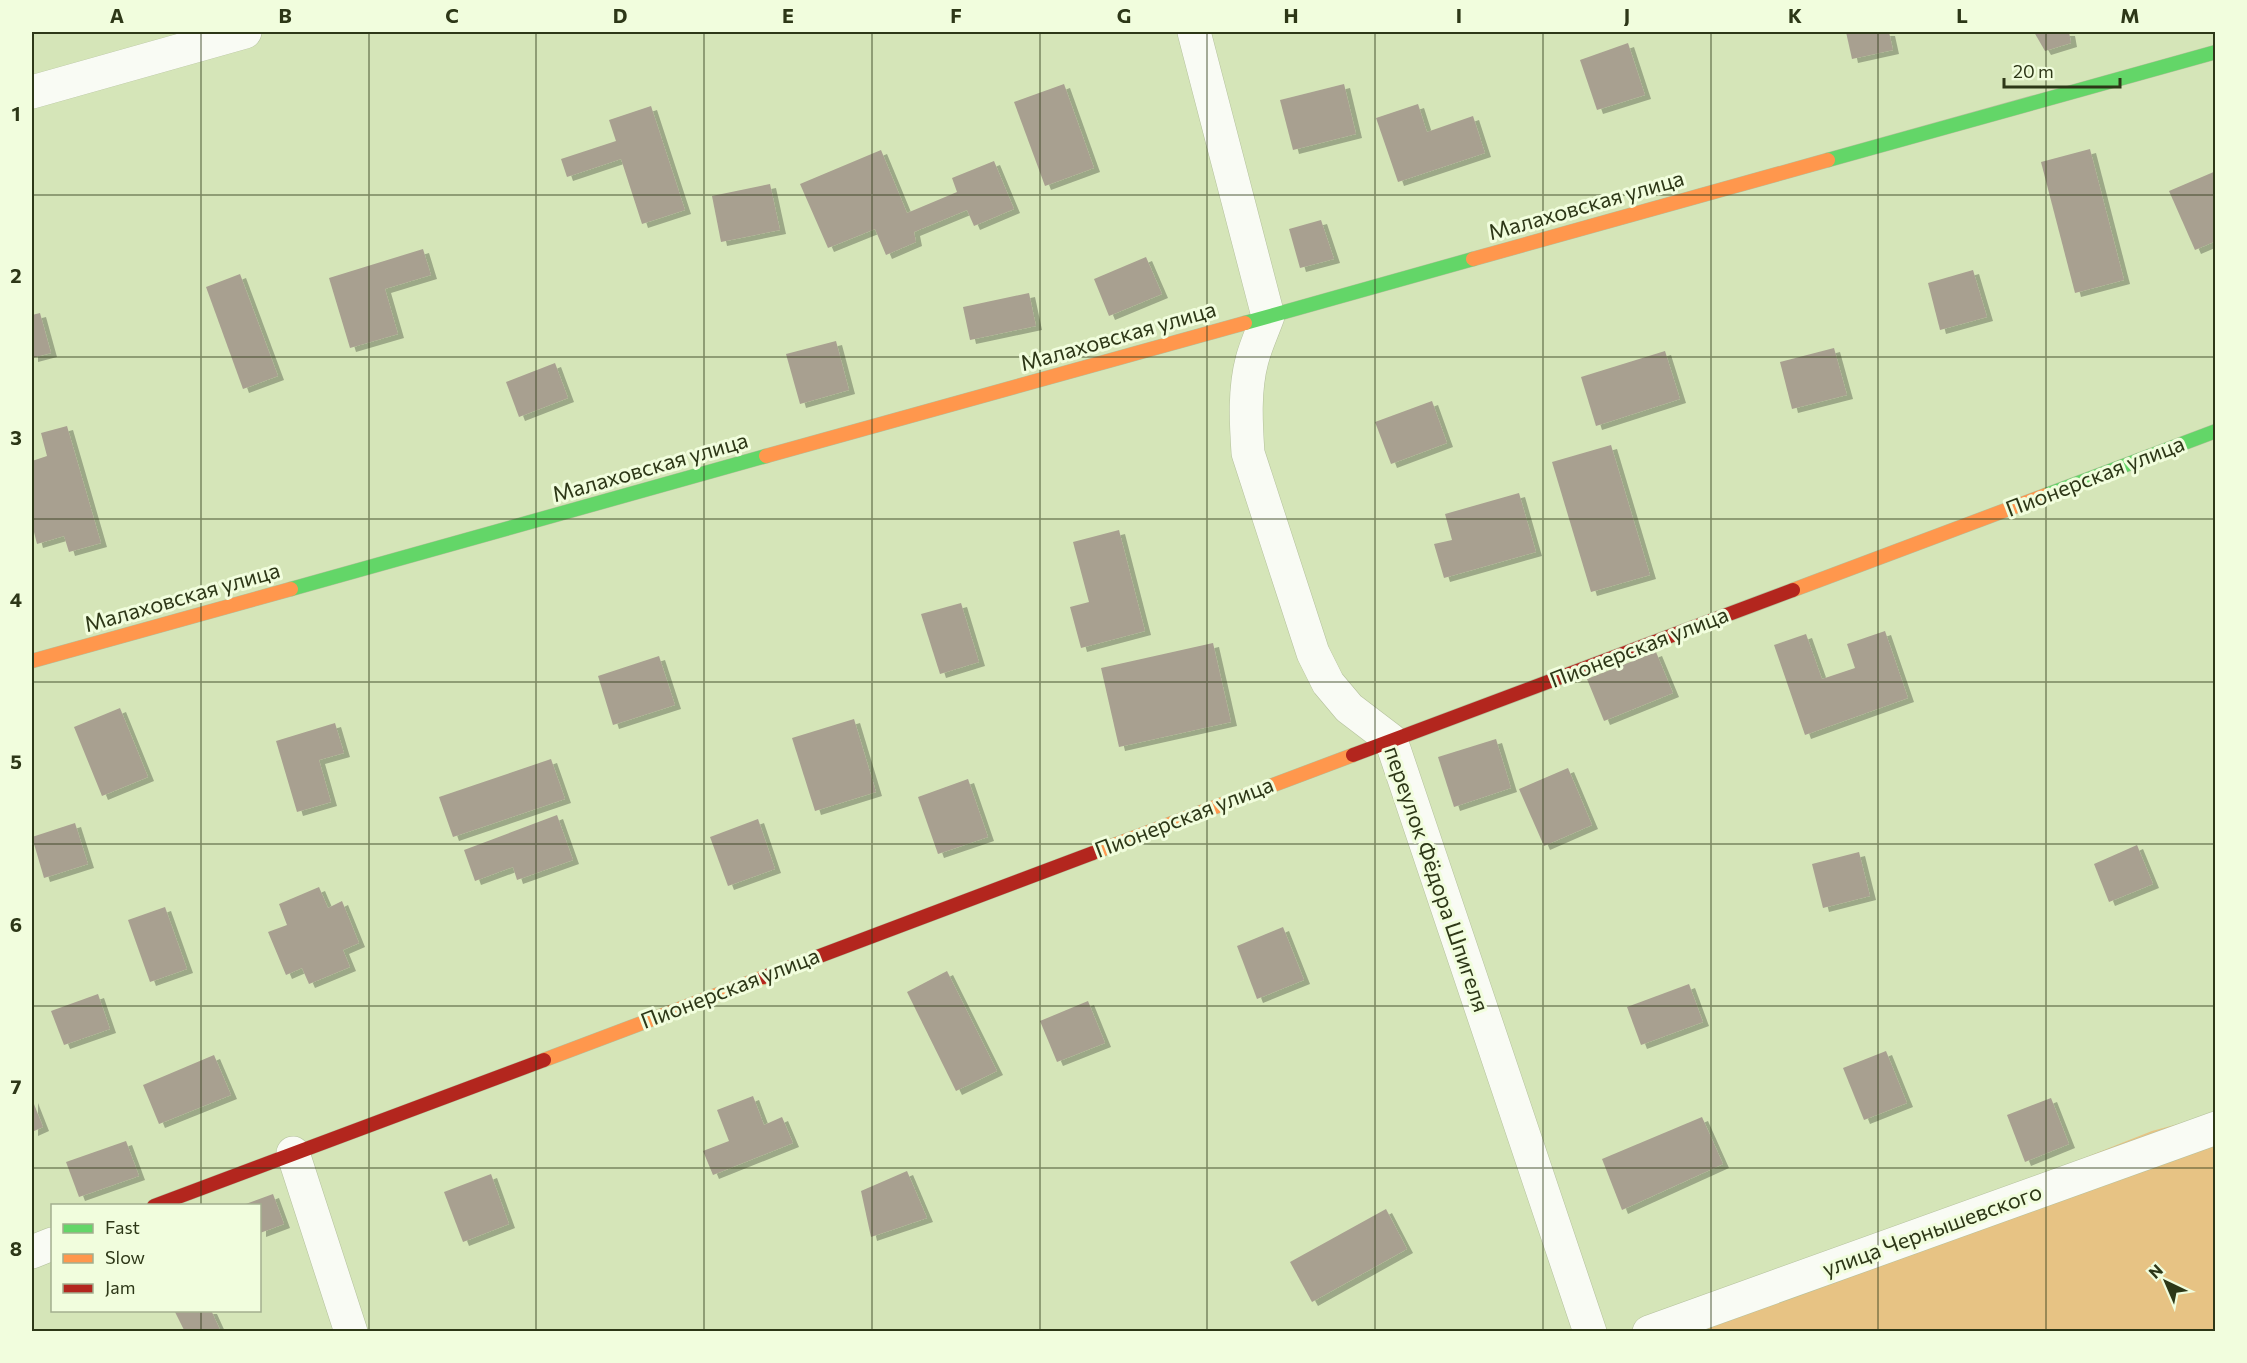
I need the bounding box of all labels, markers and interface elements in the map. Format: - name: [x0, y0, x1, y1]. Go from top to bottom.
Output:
- text: A: [110, 3, 124, 27]
- text: B: [278, 3, 292, 27]
- text: C: [445, 3, 459, 27]
- text: D: [613, 3, 627, 27]
- text: E: [782, 3, 794, 27]
- text: F: [950, 3, 962, 27]
- text: G: [1117, 3, 1131, 27]
- text: H: [1284, 3, 1299, 27]
- text: I: [1456, 3, 1462, 27]
- text: J: [1624, 3, 1630, 27]
- text: K: [1788, 3, 1802, 27]
- text: L: [1956, 3, 1968, 27]
- text: M: [2120, 3, 2140, 27]
- scale bar: [2004, 51, 2120, 89]
- text: 20 m: [2013, 60, 2054, 82]
- text: 1: [11, 101, 21, 125]
- street label: Малаховская улица: [1485, 164, 1687, 245]
- text: 2: [10, 263, 22, 287]
- street label: Малаховская улица: [1017, 295, 1219, 376]
- text: 3: [10, 425, 22, 449]
- street label: Малаховская улица: [549, 426, 751, 507]
- street label: Пионерская улица: [2002, 429, 2188, 522]
- street label: Малаховская улица: [81, 556, 283, 637]
- text: 4: [10, 587, 22, 611]
- street label: Пионерская улица: [1546, 600, 1732, 693]
- street label: переулок Фёдора Шпигеля: [1379, 742, 1496, 1015]
- text: 5: [10, 749, 22, 773]
- street label: Пионерская улица: [1091, 770, 1277, 863]
- text: 6: [10, 912, 22, 936]
- street label: Пионерская улица: [637, 941, 823, 1034]
- text: 7: [11, 1074, 22, 1098]
- street label: улица Чернышевского: [1818, 1177, 2045, 1282]
- legend: [51, 1204, 261, 1312]
- text: Fast: [105, 1216, 140, 1238]
- text: 8: [10, 1236, 22, 1260]
- text: Slow: [105, 1246, 145, 1268]
- north arrow: [2136, 1252, 2196, 1312]
- text: N: [2144, 1260, 2166, 1282]
- text: Jam: [105, 1276, 135, 1298]

